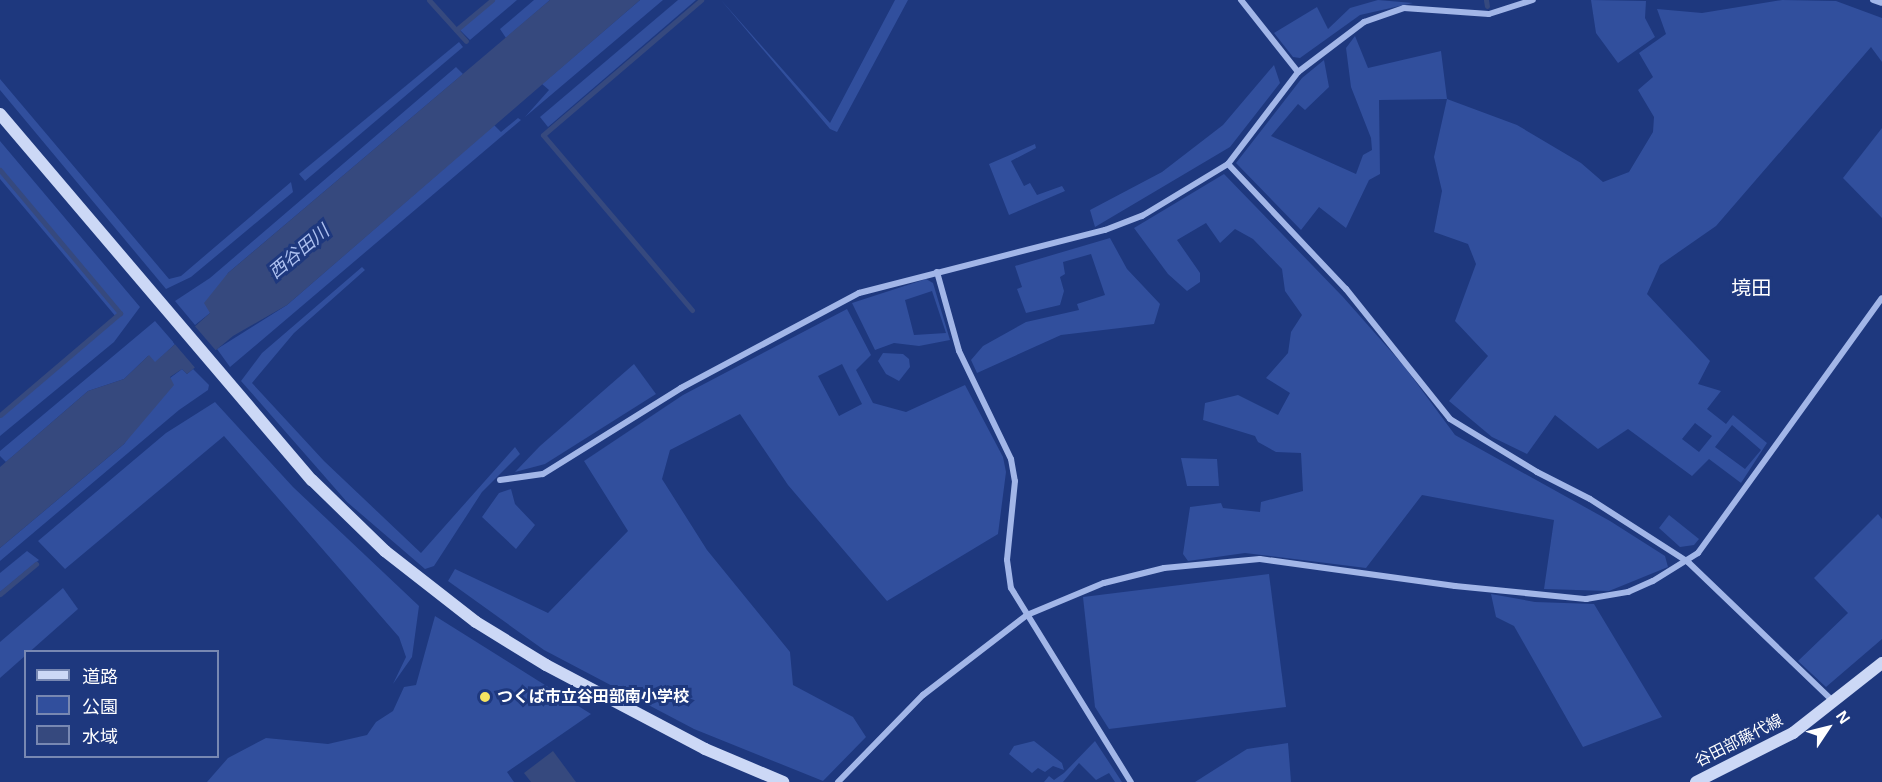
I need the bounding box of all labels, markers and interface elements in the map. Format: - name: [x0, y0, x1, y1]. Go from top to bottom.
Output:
- water label: 西谷田川: [264, 221, 334, 283]
- district label: 境田: [1731, 276, 1771, 300]
- legend: [24, 650, 219, 758]
- text: 道路: [82, 667, 118, 687]
- place label: つくば市立谷田部南小学校: [497, 687, 689, 707]
- marker: つくば市立谷田部南小学校: [478, 690, 492, 704]
- text: 公園: [82, 697, 118, 717]
- north arrow: [1798, 698, 1858, 758]
- text: N: [1833, 708, 1853, 727]
- street label: 谷田部藤代線: [1692, 711, 1786, 771]
- text: 水域: [82, 727, 118, 747]

